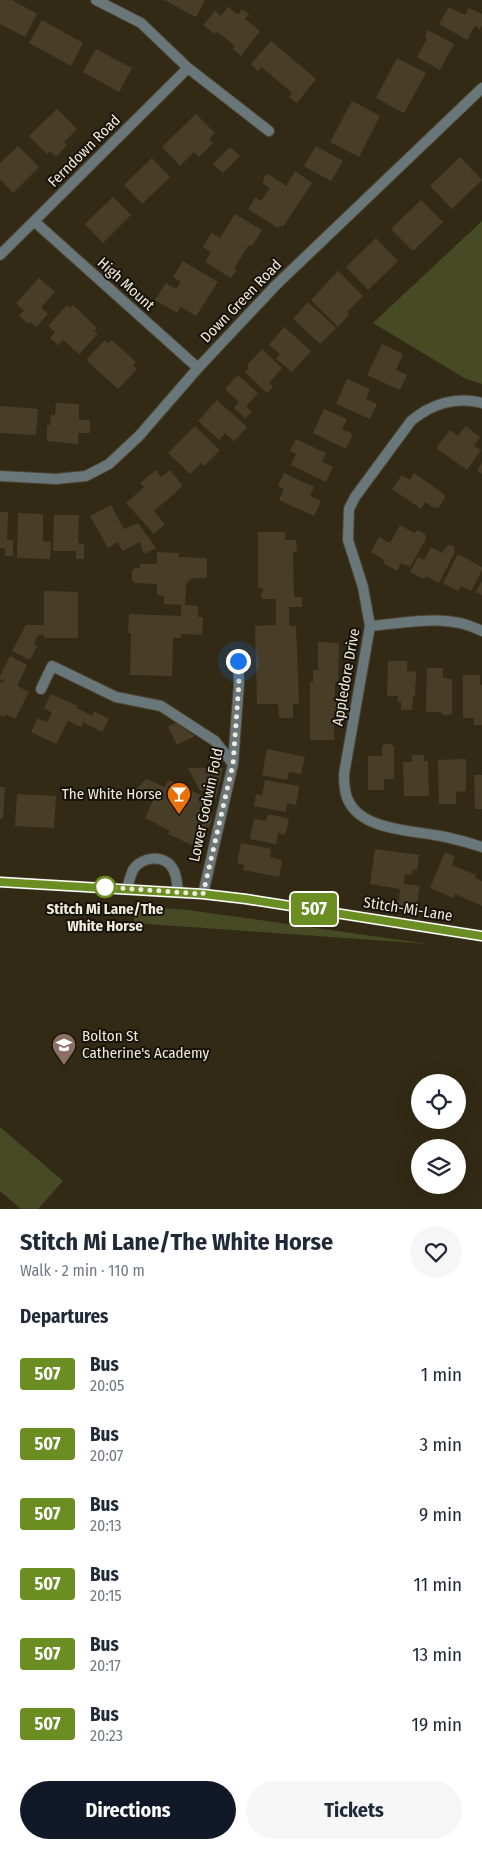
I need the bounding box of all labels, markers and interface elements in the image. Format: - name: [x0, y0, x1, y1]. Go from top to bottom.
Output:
- street label: Ferndown Road: [44, 111, 124, 191]
- street label: High Mount: [94, 254, 158, 314]
- street label: Down Green Road: [197, 256, 285, 346]
- street label: Appledore Drive: [329, 627, 363, 727]
- your location: [226, 649, 251, 674]
- street label: Lower Godwin Fold: [185, 747, 227, 863]
- bar icon: The White Horse: [166, 781, 192, 815]
- place label: The White Horse: [62, 785, 162, 803]
- marker: Stitch Mi Lane/The White Horse: [94, 876, 116, 898]
- line badge: 507: [285, 893, 343, 925]
- street label: Stitch-Mi-Lane: [362, 893, 454, 925]
- text: 507: [301, 898, 327, 920]
- place label: Stitch Mi Lane/The White Horse: [47, 900, 164, 935]
- place label: Bolton St Catherine's Academy: [82, 1027, 209, 1062]
- school or university icon: Bolton St Catherine's Academy: [51, 1032, 77, 1066]
- map controls: [411, 1074, 466, 1194]
- button: locate: [411, 1074, 466, 1129]
- button: layers: [411, 1139, 466, 1194]
- button: heart: [410, 1226, 462, 1278]
- text: Stitch Mi Lane/The White Horse: [20, 1228, 333, 1256]
- text: Walk · 2 min · 110 m: [20, 1261, 145, 1280]
- text: Departures: [20, 1305, 108, 1328]
- text: Bus: [90, 1353, 119, 1376]
- text: 507: [34, 1363, 61, 1385]
- text: 1 min: [421, 1363, 462, 1386]
- text: 20:05: [90, 1376, 124, 1395]
- text: Bus: [90, 1423, 119, 1446]
- text: 507: [34, 1433, 61, 1455]
- text: 3 min: [420, 1433, 462, 1456]
- text: 20:07: [90, 1446, 123, 1465]
- text: Bus: [90, 1493, 119, 1516]
- text: 507: [34, 1503, 61, 1525]
- text: 9 min: [419, 1503, 462, 1526]
- text: 20:13: [90, 1516, 122, 1535]
- text: Bus: [90, 1563, 119, 1586]
- text: 507: [34, 1573, 61, 1595]
- text: 11 min: [414, 1573, 462, 1596]
- text: 20:15: [90, 1586, 122, 1605]
- text: Bus: [90, 1633, 119, 1656]
- text: 507: [34, 1643, 61, 1665]
- text: 13 min: [412, 1643, 462, 1666]
- text: 20:17: [90, 1656, 121, 1675]
- text: Bus: [90, 1703, 119, 1726]
- text: 507: [34, 1713, 61, 1735]
- text: 19 min: [411, 1713, 462, 1736]
- text: 20:23: [90, 1726, 123, 1745]
- button: Directions: [20, 1781, 236, 1839]
- button: Tickets: [246, 1781, 462, 1839]

